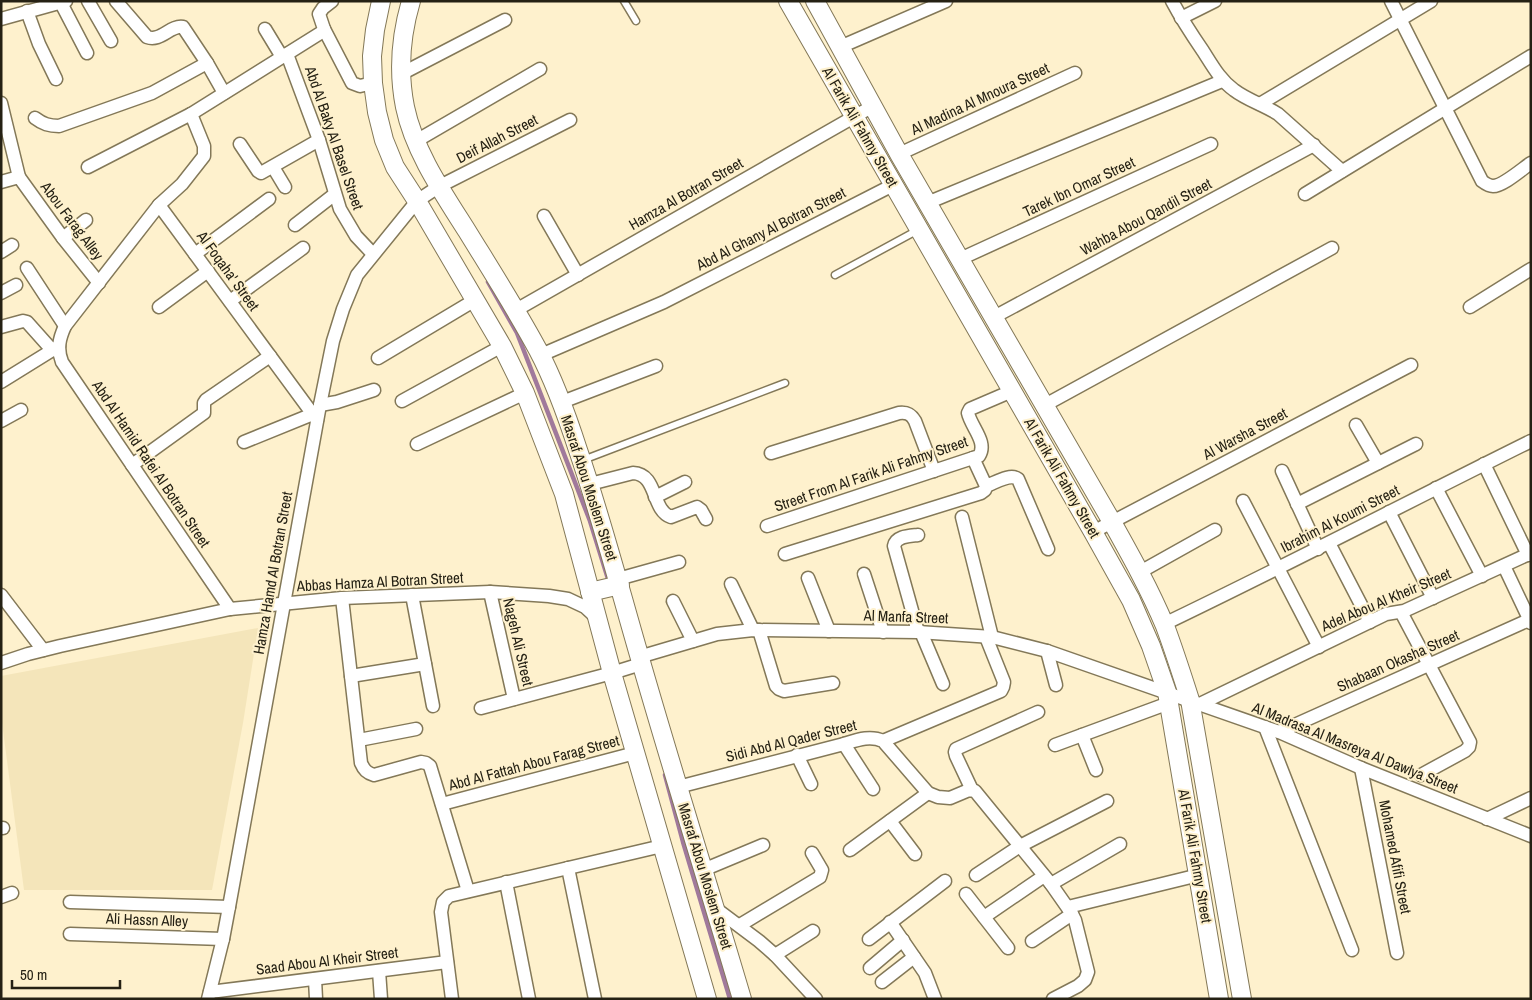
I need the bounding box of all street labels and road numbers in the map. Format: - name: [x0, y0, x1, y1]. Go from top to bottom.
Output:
- street label: Al Madina Al Mnoura Street: [906, 57, 1053, 140]
- street label: Abd Al Baky Al Basel Street: [300, 62, 369, 213]
- street label: Al Farik Ali Fahmy Street: [817, 62, 904, 191]
- street label: Deif Allah Street: [452, 109, 542, 168]
- street label: Tarek Ibn Omar Street: [1019, 151, 1139, 222]
- street label: Hamza Al Botran Street: [625, 152, 747, 235]
- street label: Wahba Abou Qandil Street: [1076, 173, 1216, 260]
- street label: Abou Farag Alley: [35, 176, 109, 265]
- street label: Abd Al Ghany Al Botran Street: [692, 182, 849, 276]
- street label: Al Foqaha' Street: [192, 226, 265, 315]
- street label: Abd Al Hamid Rafei Al Botran Street: [87, 375, 216, 552]
- street label: Al Warsha Street: [1198, 402, 1291, 465]
- street label: Masraf Abou Moslem Street: [556, 412, 623, 564]
- street label: Al Farik Ali Fahmy Street: [1019, 413, 1106, 542]
- street label: Street From Al Farik Ali Fahmy Street: [771, 430, 971, 517]
- street label: Ibrahim Al Koumi Street: [1277, 479, 1403, 558]
- street label: Hamza Hamd Al Botran Street: [248, 489, 297, 656]
- street label: Adel Abou Al Kheir Street: [1317, 563, 1454, 637]
- street label: Abbas Hamza Al Botran Street: [295, 567, 464, 596]
- street label: Nageh Ali Street: [498, 596, 539, 688]
- street label: Al Manfa Street: [862, 604, 949, 628]
- street label: Shabaan Okasha Street: [1334, 624, 1463, 697]
- street label: Al Madrasa Al Masreya Al Dawlya Street: [1248, 696, 1462, 799]
- street label: Sidi Abd Al Qader Street: [723, 714, 859, 767]
- street label: Abd Al Fattah Abou Farag Street: [445, 729, 622, 796]
- street label: Al Farik Ali Fahmy Street: [1173, 786, 1218, 925]
- street label: Mohamed Afifi Street: [1374, 798, 1417, 916]
- street label: Masraf Abou Moslem Street: [673, 800, 738, 952]
- street label: Ali Hassn Alley: [105, 908, 189, 931]
- street label: Saad Abou Al Kheir Street: [255, 941, 400, 980]

